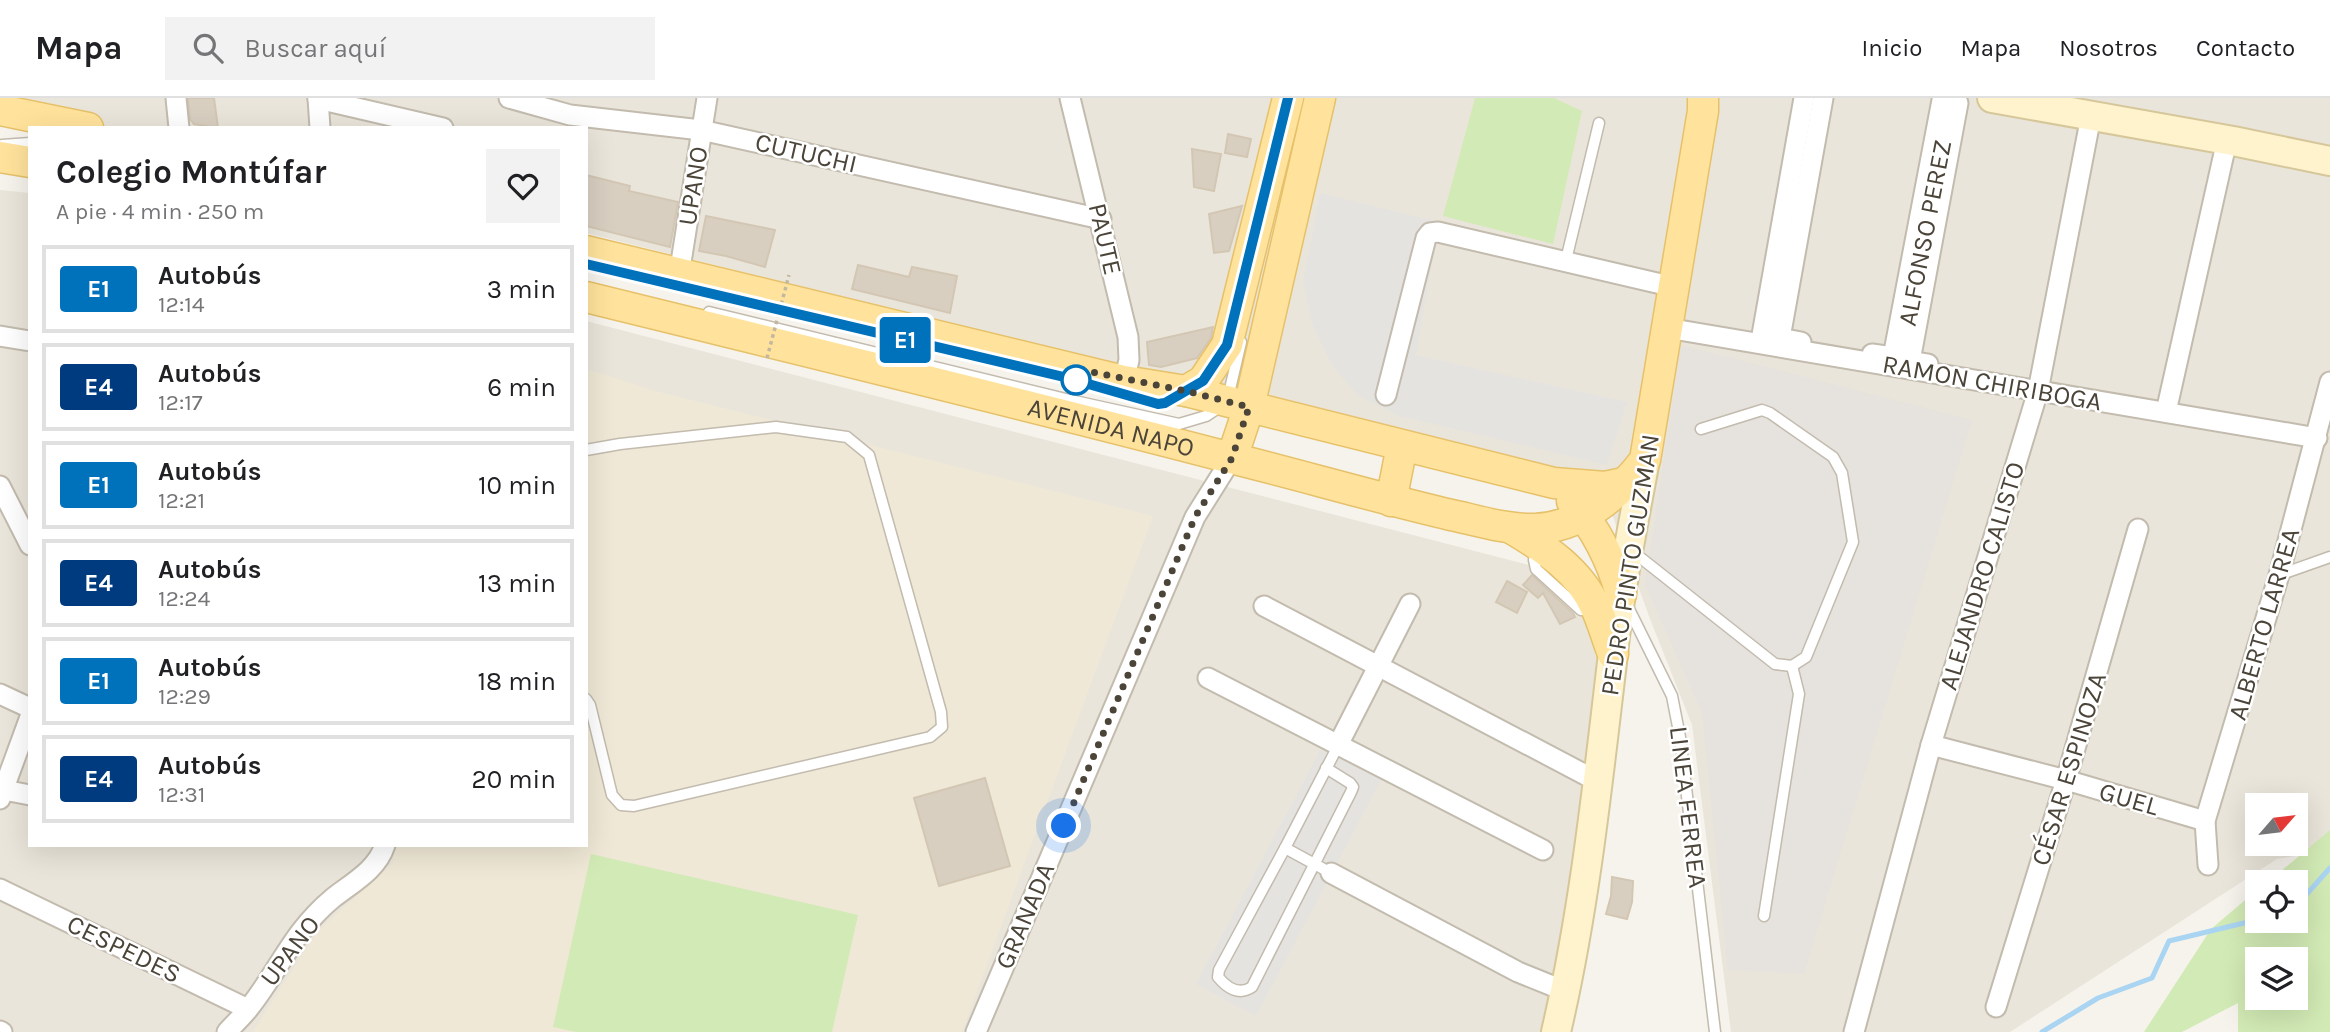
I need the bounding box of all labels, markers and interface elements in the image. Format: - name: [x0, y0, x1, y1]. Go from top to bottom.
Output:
- search box: [165, 17, 655, 80]
- text: Mapa: [35, 29, 123, 67]
- icon: search: [189, 29, 227, 67]
- text: Buscar aquí: [245, 33, 386, 64]
- text: Inicio: [1861, 34, 1922, 62]
- text: Mapa: [1960, 34, 2021, 62]
- text: Nosotros: [2059, 34, 2158, 62]
- text: Contacto: [2196, 34, 2295, 62]
- street label: CUTUCHI: [752, 126, 860, 180]
- street label: ALFONSO PEREZ: [1892, 137, 1958, 329]
- street label: UPANO: [671, 144, 715, 228]
- button: heart: [486, 149, 560, 223]
- text: Colegio Montúfar: [56, 153, 326, 191]
- text: A pie · 4 min · 250 m: [56, 198, 264, 225]
- street label: PAUTE: [1082, 200, 1128, 278]
- text: Autobús: [158, 260, 262, 291]
- text: 3 min: [487, 274, 556, 305]
- text: E1: [87, 275, 110, 303]
- text: 12:14: [158, 291, 205, 318]
- line badge: E1: [874, 317, 936, 363]
- text: E1: [894, 326, 916, 354]
- street label: RAMON CHIRIBOGA: [1880, 348, 2104, 418]
- text: Autobús: [158, 358, 262, 389]
- unlabelled marker: [1061, 365, 1091, 395]
- text: 6 min: [487, 372, 556, 403]
- text: E4: [84, 373, 113, 401]
- text: 12:17: [158, 389, 203, 416]
- street label: AVENIDA NAPO: [1025, 391, 1198, 463]
- street label: PEDRO PINTO GUZMAN: [1594, 432, 1666, 698]
- text: Autobús: [158, 456, 262, 487]
- street label: ALEJANDRO CALISTO: [1933, 458, 2031, 694]
- text: 10 min: [478, 470, 556, 501]
- text: E1: [87, 471, 110, 499]
- text: 12:21: [158, 487, 205, 514]
- street label: ALBERTO LARREA: [2222, 524, 2306, 724]
- text: Autobús: [158, 554, 262, 585]
- text: 13 min: [478, 568, 556, 599]
- text: E4: [84, 569, 113, 597]
- text: 12:24: [158, 585, 210, 612]
- text: Autobús: [158, 652, 262, 683]
- text: 18 min: [477, 666, 556, 697]
- text: E1: [87, 667, 110, 695]
- street label: CÉSAR ESPINOZA: [2024, 668, 2113, 869]
- text: 12:29: [158, 683, 211, 710]
- street label: LINEA FERREA: [1663, 724, 1713, 890]
- text: Autobús: [158, 750, 262, 781]
- text: 20 min: [472, 764, 556, 795]
- text: E4: [84, 765, 113, 793]
- street label: GUEL: [2096, 776, 2162, 822]
- text: 12:31: [158, 781, 205, 808]
- north arrow: [2245, 793, 2308, 856]
- map controls: [2245, 793, 2308, 1010]
- your location: [1046, 808, 1081, 843]
- street label: GRANADA: [989, 858, 1061, 974]
- button: locate: [2245, 870, 2308, 933]
- street label: CESPEDES: [62, 908, 186, 990]
- street label: UPANO: [254, 910, 326, 992]
- button: layers: [2245, 947, 2308, 1010]

